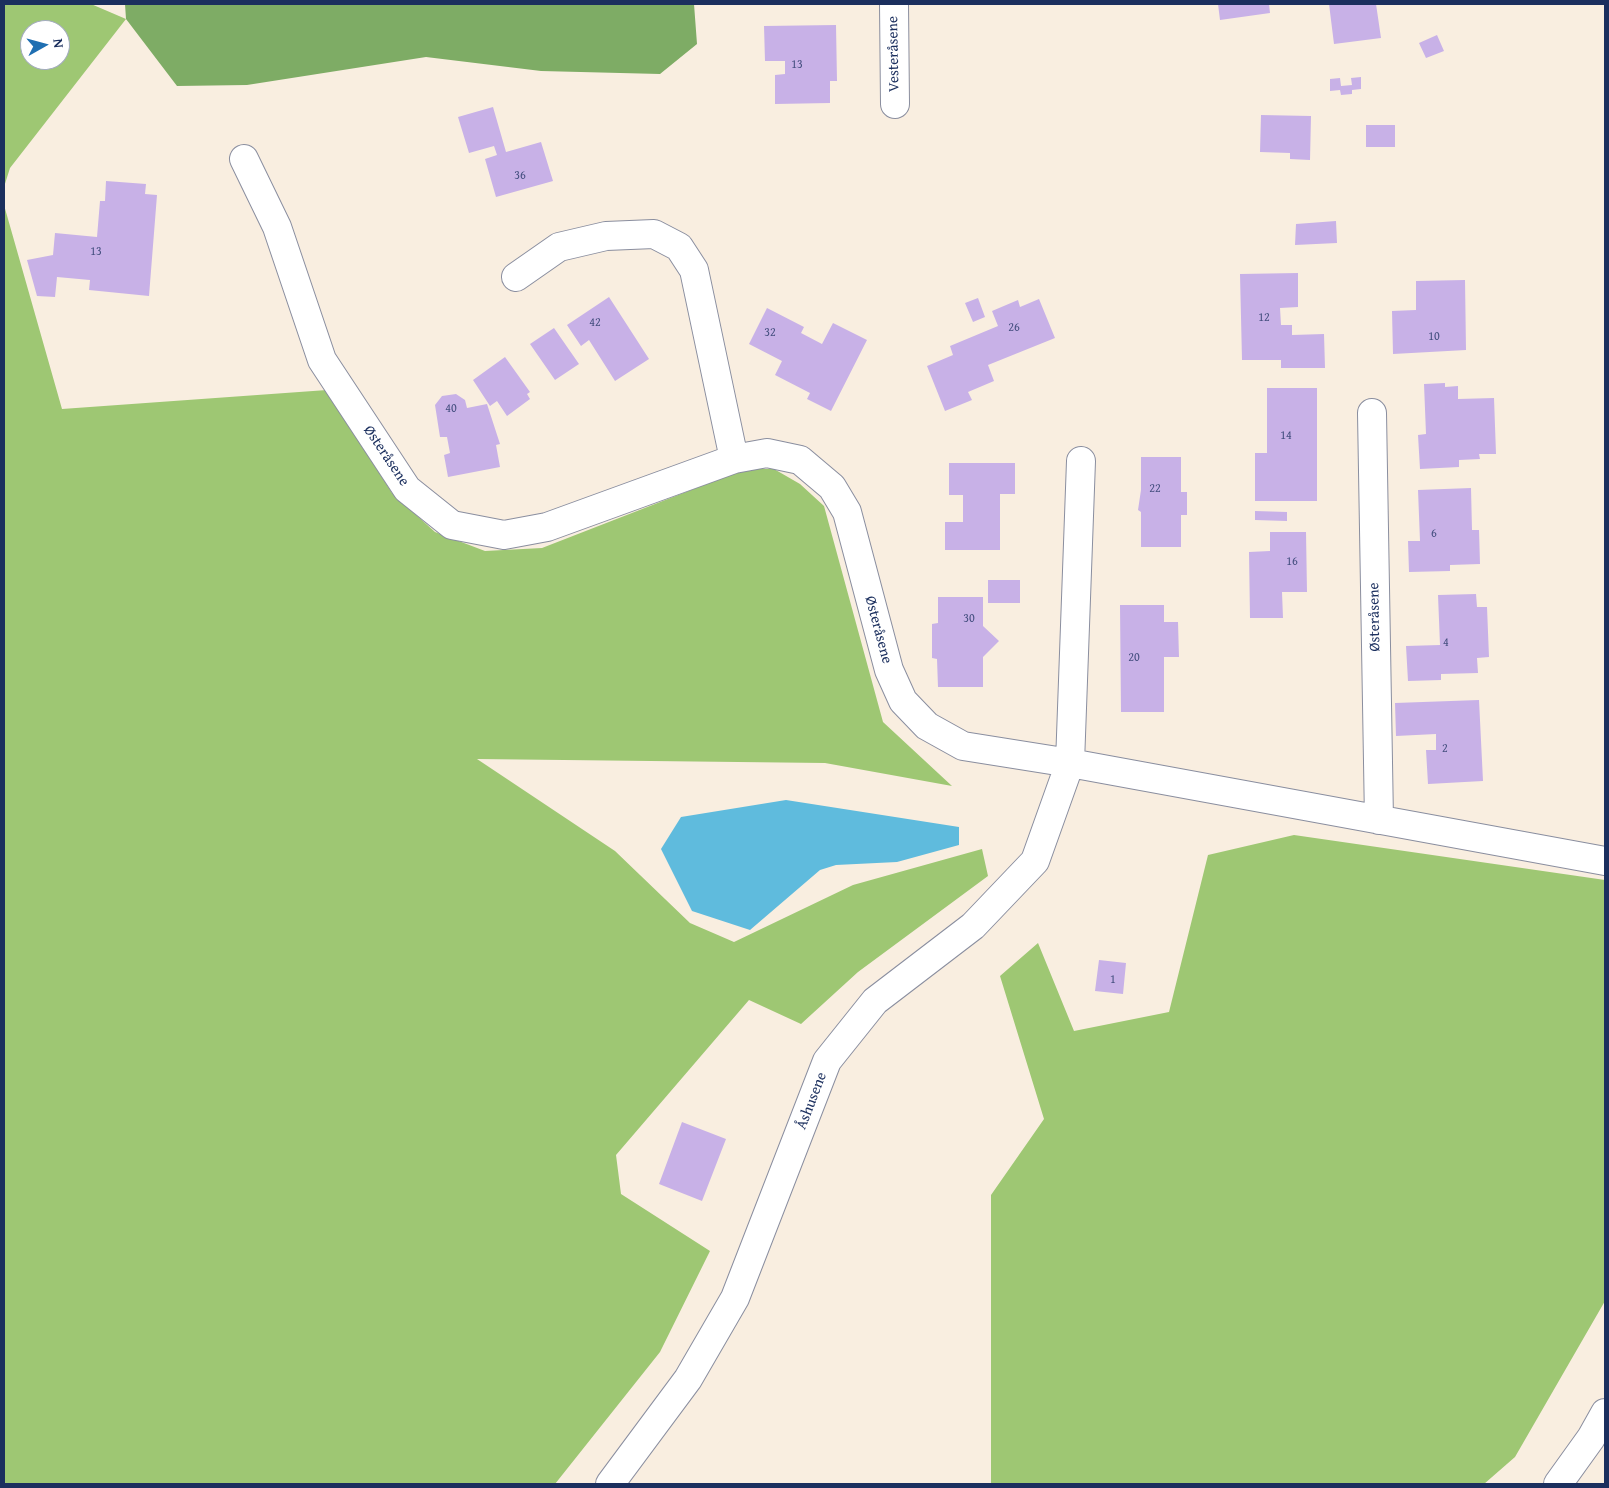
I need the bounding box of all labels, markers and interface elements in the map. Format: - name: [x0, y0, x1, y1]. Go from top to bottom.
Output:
- street label: Vesteråsene: [884, 16, 904, 92]
- north arrow: [20, 20, 70, 70]
- text: N: [48, 37, 69, 49]
- house number: 13: [791, 58, 803, 72]
- house number: 36: [514, 169, 526, 183]
- house number: 13: [90, 245, 102, 259]
- house number: 12: [1258, 311, 1270, 325]
- house number: 42: [589, 316, 601, 330]
- house number: 26: [1008, 321, 1020, 335]
- house number: 32: [764, 326, 776, 340]
- house number: 10: [1428, 330, 1440, 344]
- house number: 40: [445, 402, 457, 416]
- street label: Østeråsene: [359, 422, 413, 490]
- house number: 14: [1280, 429, 1292, 443]
- house number: 22: [1149, 482, 1161, 496]
- house number: 6: [1431, 527, 1437, 541]
- house number: 16: [1286, 555, 1298, 569]
- street label: Østeråsene: [1365, 582, 1385, 652]
- street label: Østeråsene: [860, 594, 896, 666]
- house number: 30: [963, 612, 975, 626]
- house number: 4: [1443, 636, 1449, 650]
- house number: 20: [1128, 651, 1140, 665]
- house number: 2: [1442, 742, 1448, 756]
- house number: 1: [1110, 973, 1116, 987]
- street label: Åshusene: [793, 1070, 831, 1132]

